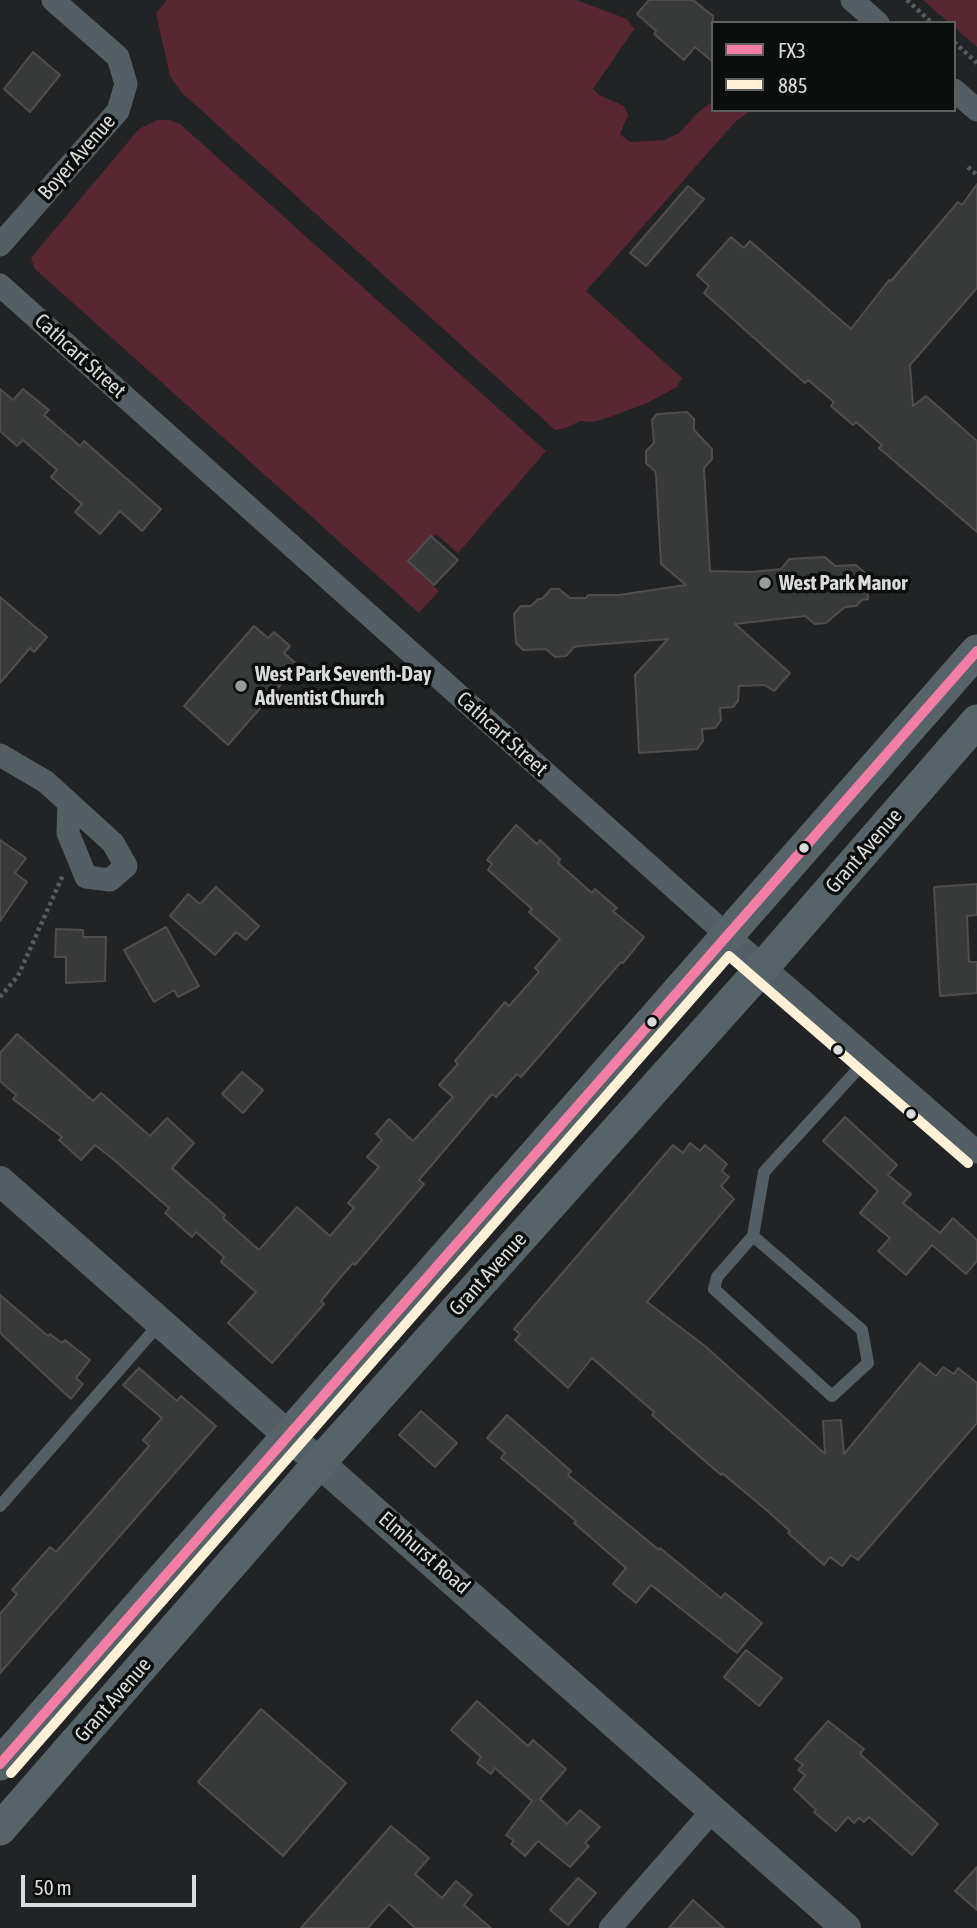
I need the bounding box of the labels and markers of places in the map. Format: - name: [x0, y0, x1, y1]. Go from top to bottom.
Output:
- place label: West Park Manor: [779, 570, 907, 596]
- marker: West Park Manor: [757, 575, 773, 591]
- place label: West Park Seventh-Day Adventist Church: [255, 661, 431, 711]
- marker: West Park Seventh-Day Adventist Church: [233, 678, 249, 694]
- unlabelled marker: [797, 841, 811, 855]
- unlabelled marker: [645, 1015, 659, 1029]
- unlabelled marker: [831, 1043, 845, 1057]
- unlabelled marker: [904, 1107, 918, 1121]

